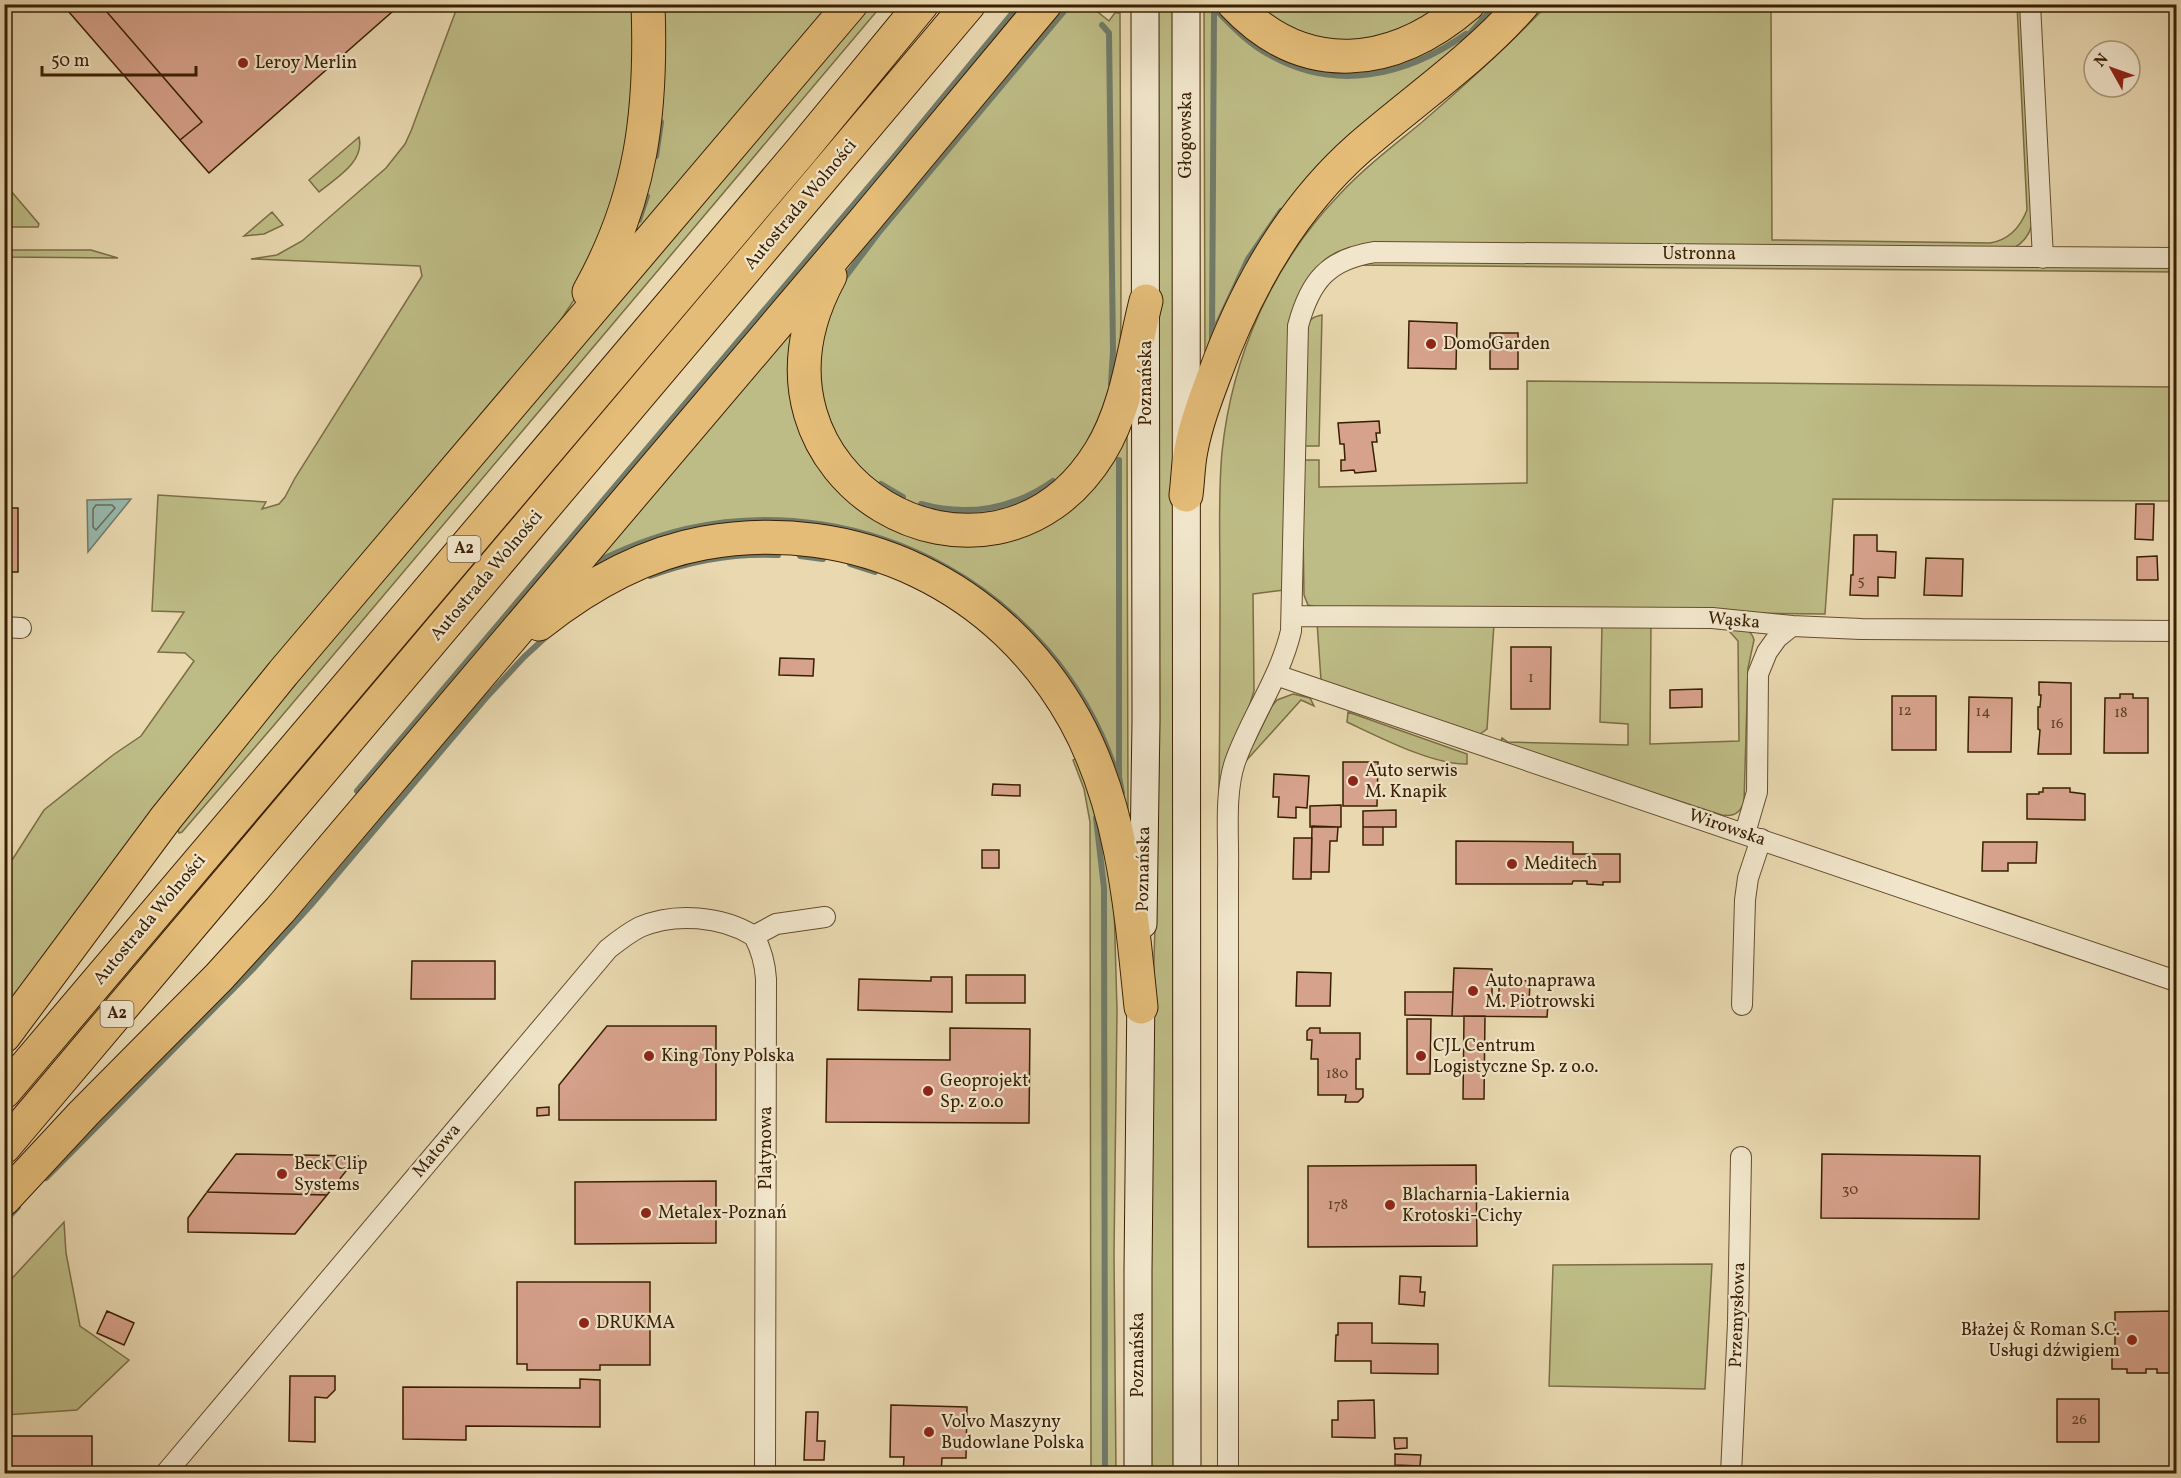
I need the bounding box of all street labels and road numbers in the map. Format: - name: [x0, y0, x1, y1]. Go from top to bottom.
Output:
- street label: Głogowska: [1174, 91, 1199, 179]
- street label: Autostrada Wolności: [739, 134, 863, 276]
- street label: Ustronna: [1662, 242, 1736, 267]
- street label: Poznańska: [1134, 340, 1159, 426]
- street label: Autostrada Wolności: [425, 505, 549, 647]
- road number: A2: [448, 536, 480, 562]
- street label: Wąska: [1707, 606, 1761, 636]
- street label: Wirowska: [1685, 803, 1769, 853]
- street label: Poznańska: [1131, 826, 1157, 912]
- street label: Autostrada Wolności: [88, 849, 212, 991]
- road number: A2: [100, 1001, 134, 1027]
- street label: Platynowa: [754, 1106, 779, 1190]
- street label: Matowa: [407, 1118, 467, 1184]
- street label: Przemysłowa: [1724, 1262, 1752, 1368]
- street label: Poznańska: [1126, 1312, 1151, 1398]

